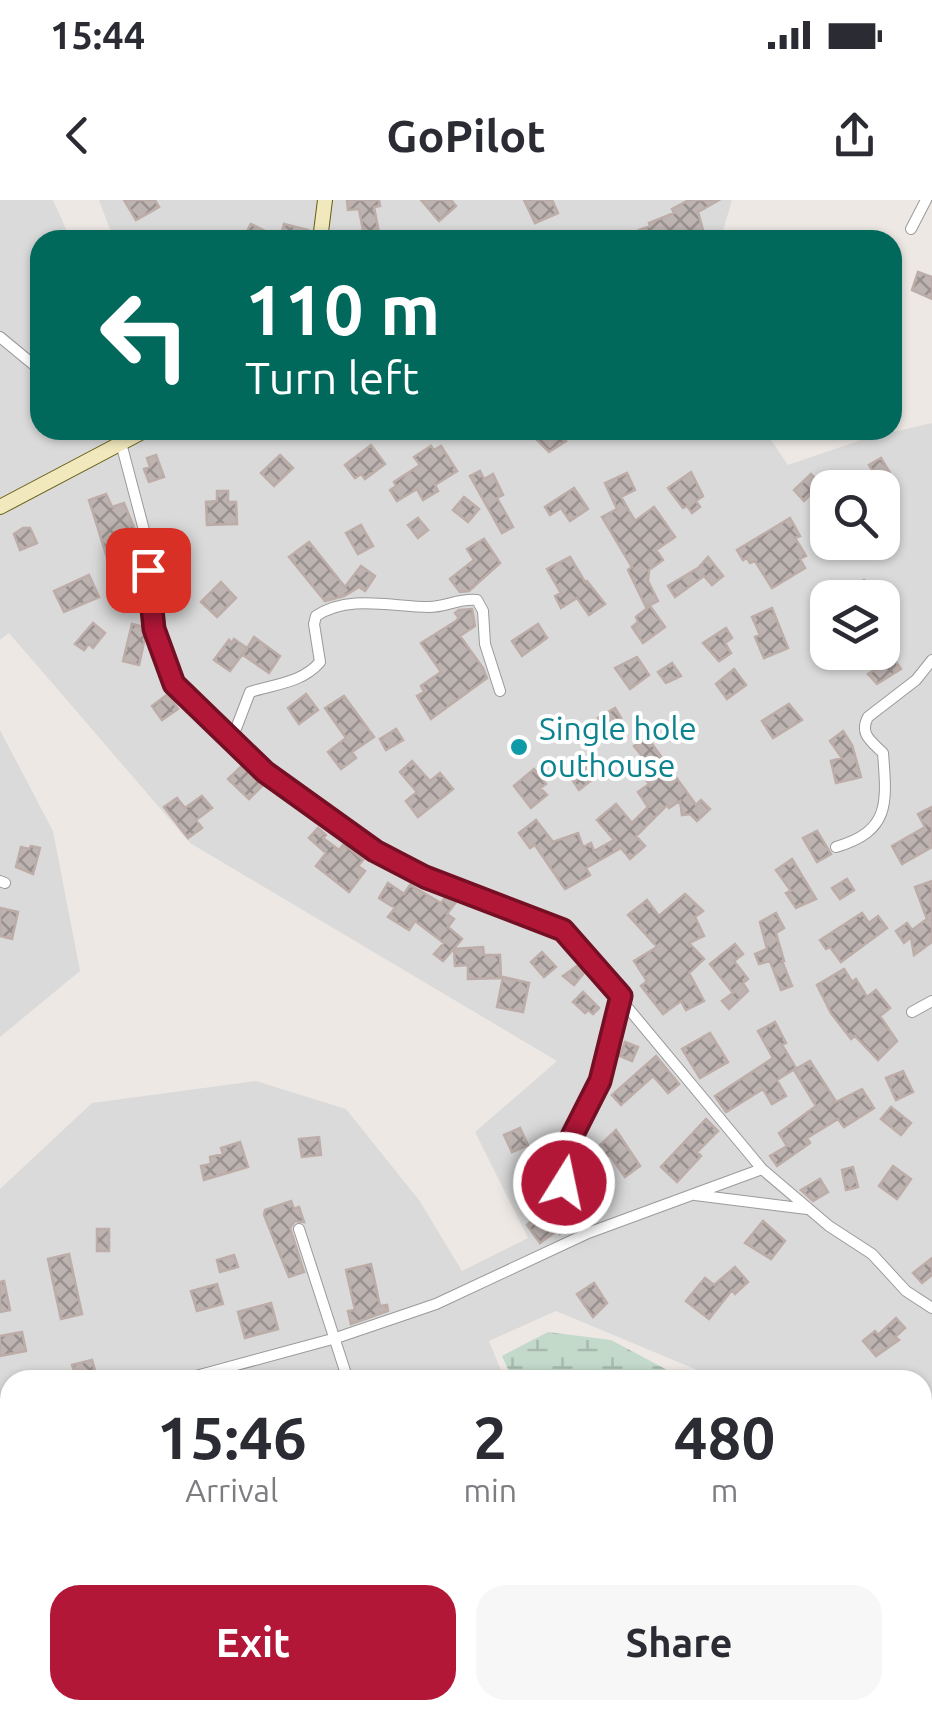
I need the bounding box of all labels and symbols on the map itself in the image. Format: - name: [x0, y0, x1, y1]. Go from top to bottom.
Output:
- pin: [106, 528, 191, 613]
- place label: Single hole outhouse: [539, 710, 697, 783]
- marker: Single hole outhouse: [508, 736, 530, 758]
- position arrow: [512, 1131, 616, 1235]

